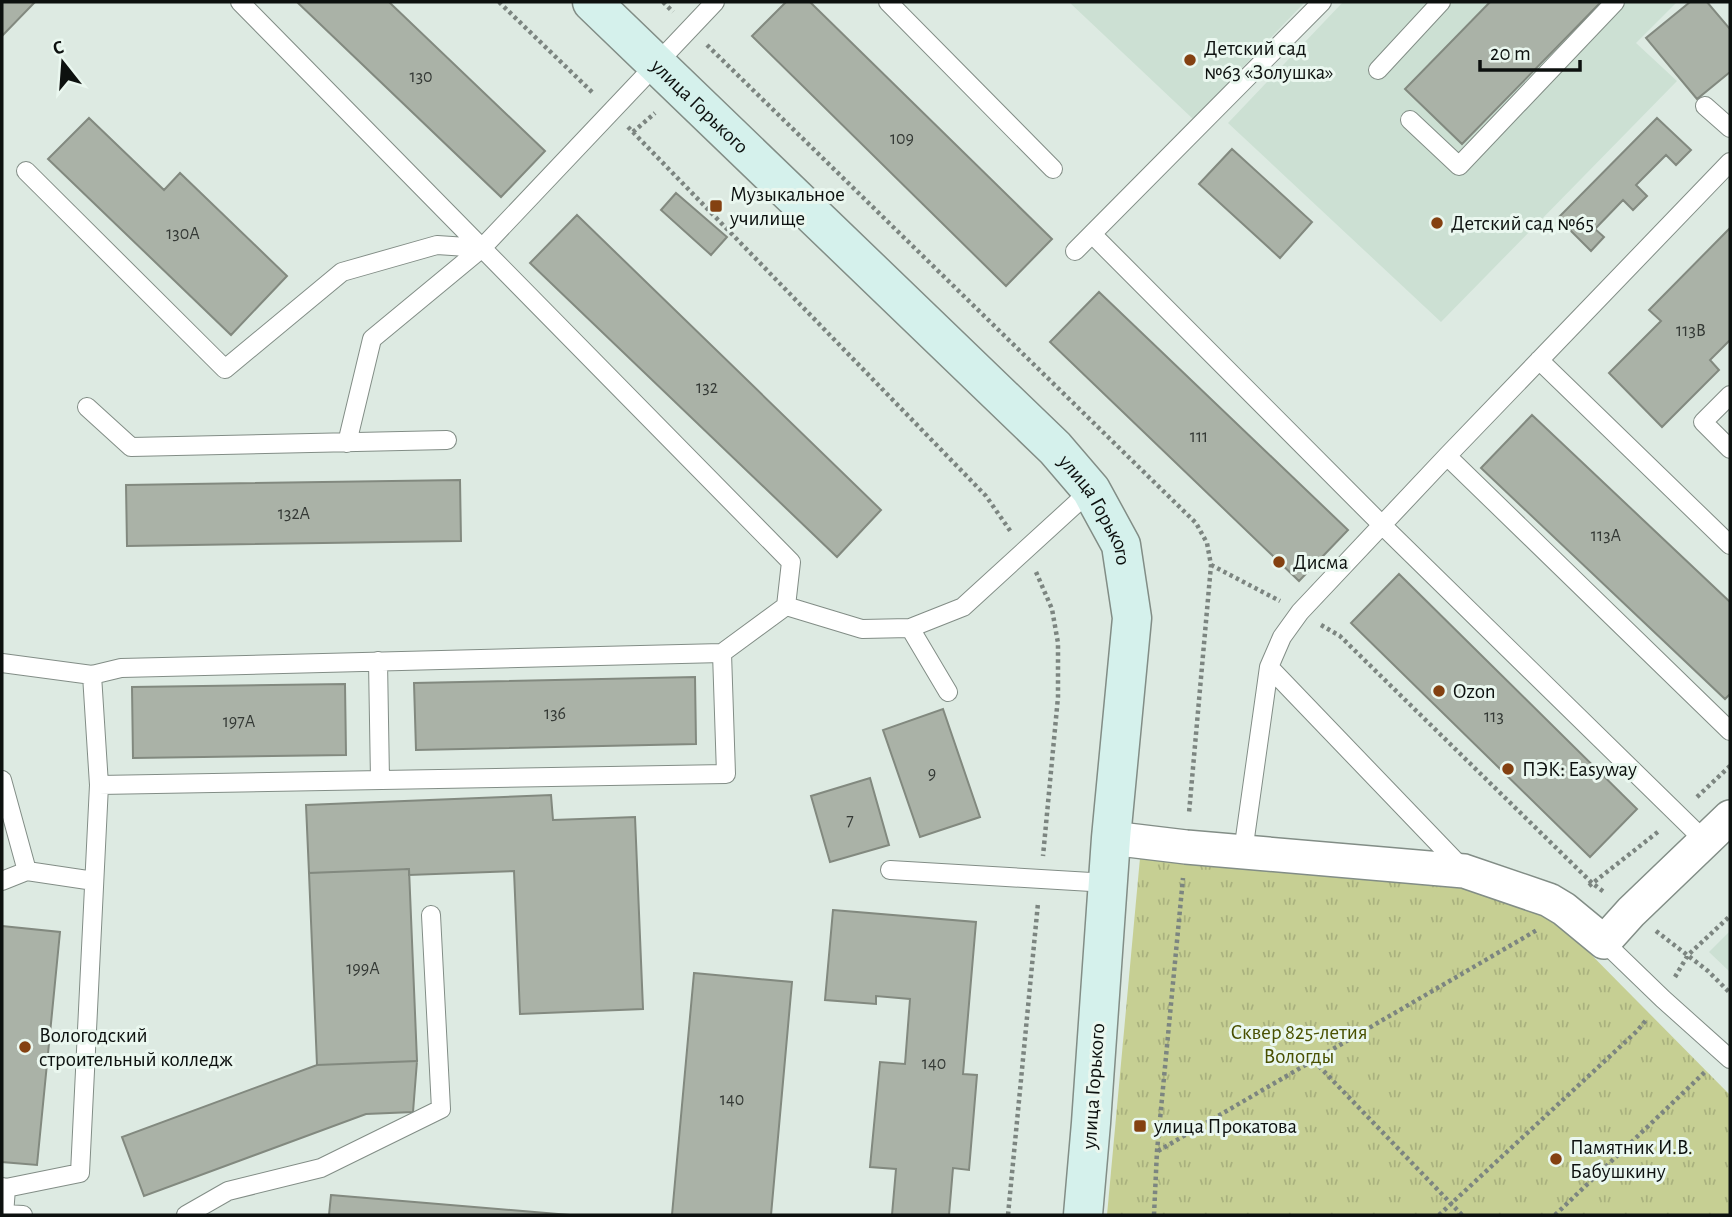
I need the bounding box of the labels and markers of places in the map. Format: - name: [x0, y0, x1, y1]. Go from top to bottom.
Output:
- place label: Детский сад №63 «Золушка»: [1204, 38, 1334, 83]
- marker: Детский сад №63 «Золушка»: [1182, 52, 1198, 68]
- place label: Музыкальное училище: [729, 184, 845, 229]
- marker: Музыкальное училище: [708, 198, 724, 214]
- place label: Детский сад №65: [1451, 213, 1594, 234]
- marker: Детский сад №65: [1429, 215, 1445, 231]
- place label: Дисма: [1293, 552, 1349, 573]
- marker: Дисма: [1271, 554, 1287, 570]
- place label: Ozon: [1453, 681, 1496, 702]
- marker: Ozon: [1431, 683, 1447, 699]
- place label: ПЭК: Easyway: [1522, 759, 1637, 780]
- marker: ПЭК: Easyway: [1500, 761, 1516, 777]
- place label: Вологодский строительный колледж: [39, 1025, 233, 1070]
- marker: Вологодский строительный колледж: [17, 1039, 33, 1055]
- place label: улица Прокатова: [1153, 1116, 1298, 1137]
- marker: улица Прокатова: [1132, 1118, 1148, 1134]
- place label: Памятник И.В. Бабушкину: [1570, 1137, 1693, 1182]
- marker: Памятник И.В. Бабушкину: [1548, 1151, 1564, 1167]

